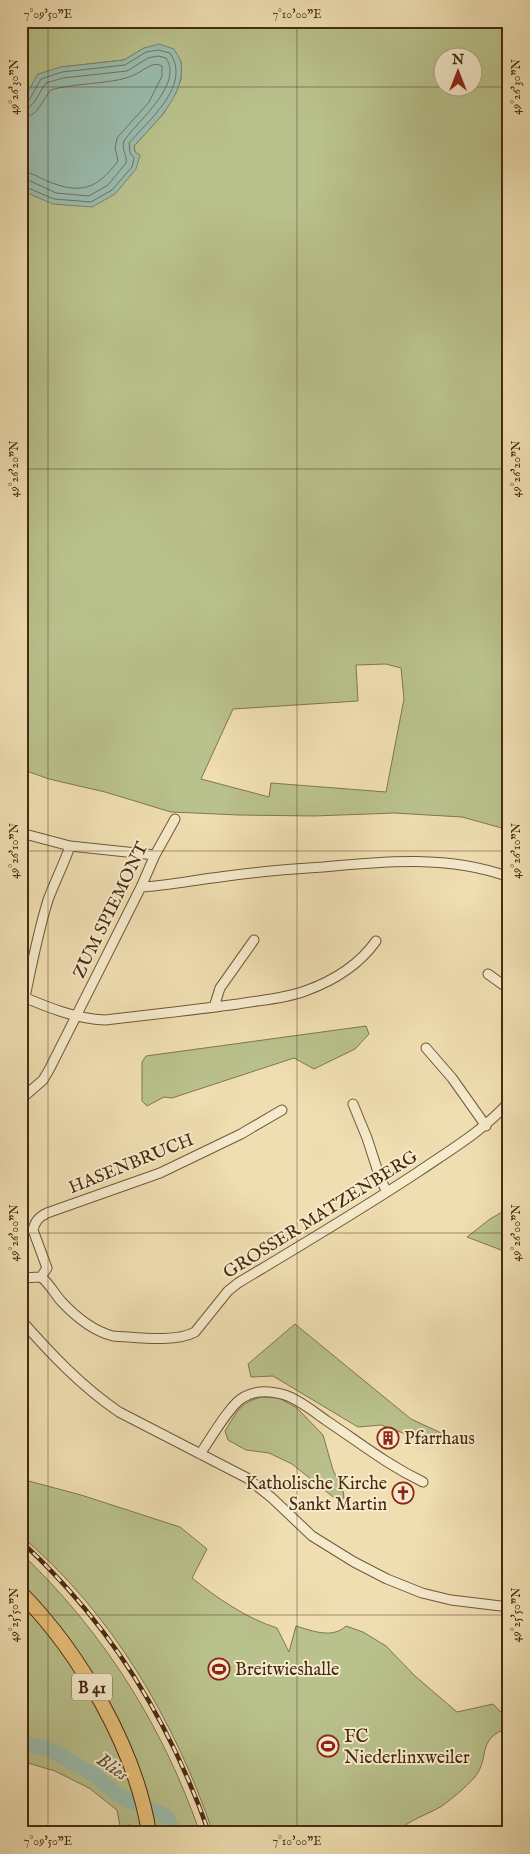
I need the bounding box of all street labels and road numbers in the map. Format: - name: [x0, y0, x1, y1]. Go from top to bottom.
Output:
- street label: ZUM SPIEMONT: [68, 839, 154, 983]
- street label: HASENBRUCH: [66, 1129, 198, 1200]
- street label: GROSSER MATZENBERG: [219, 1145, 423, 1285]
- road number: B 41: [72, 1674, 112, 1700]

